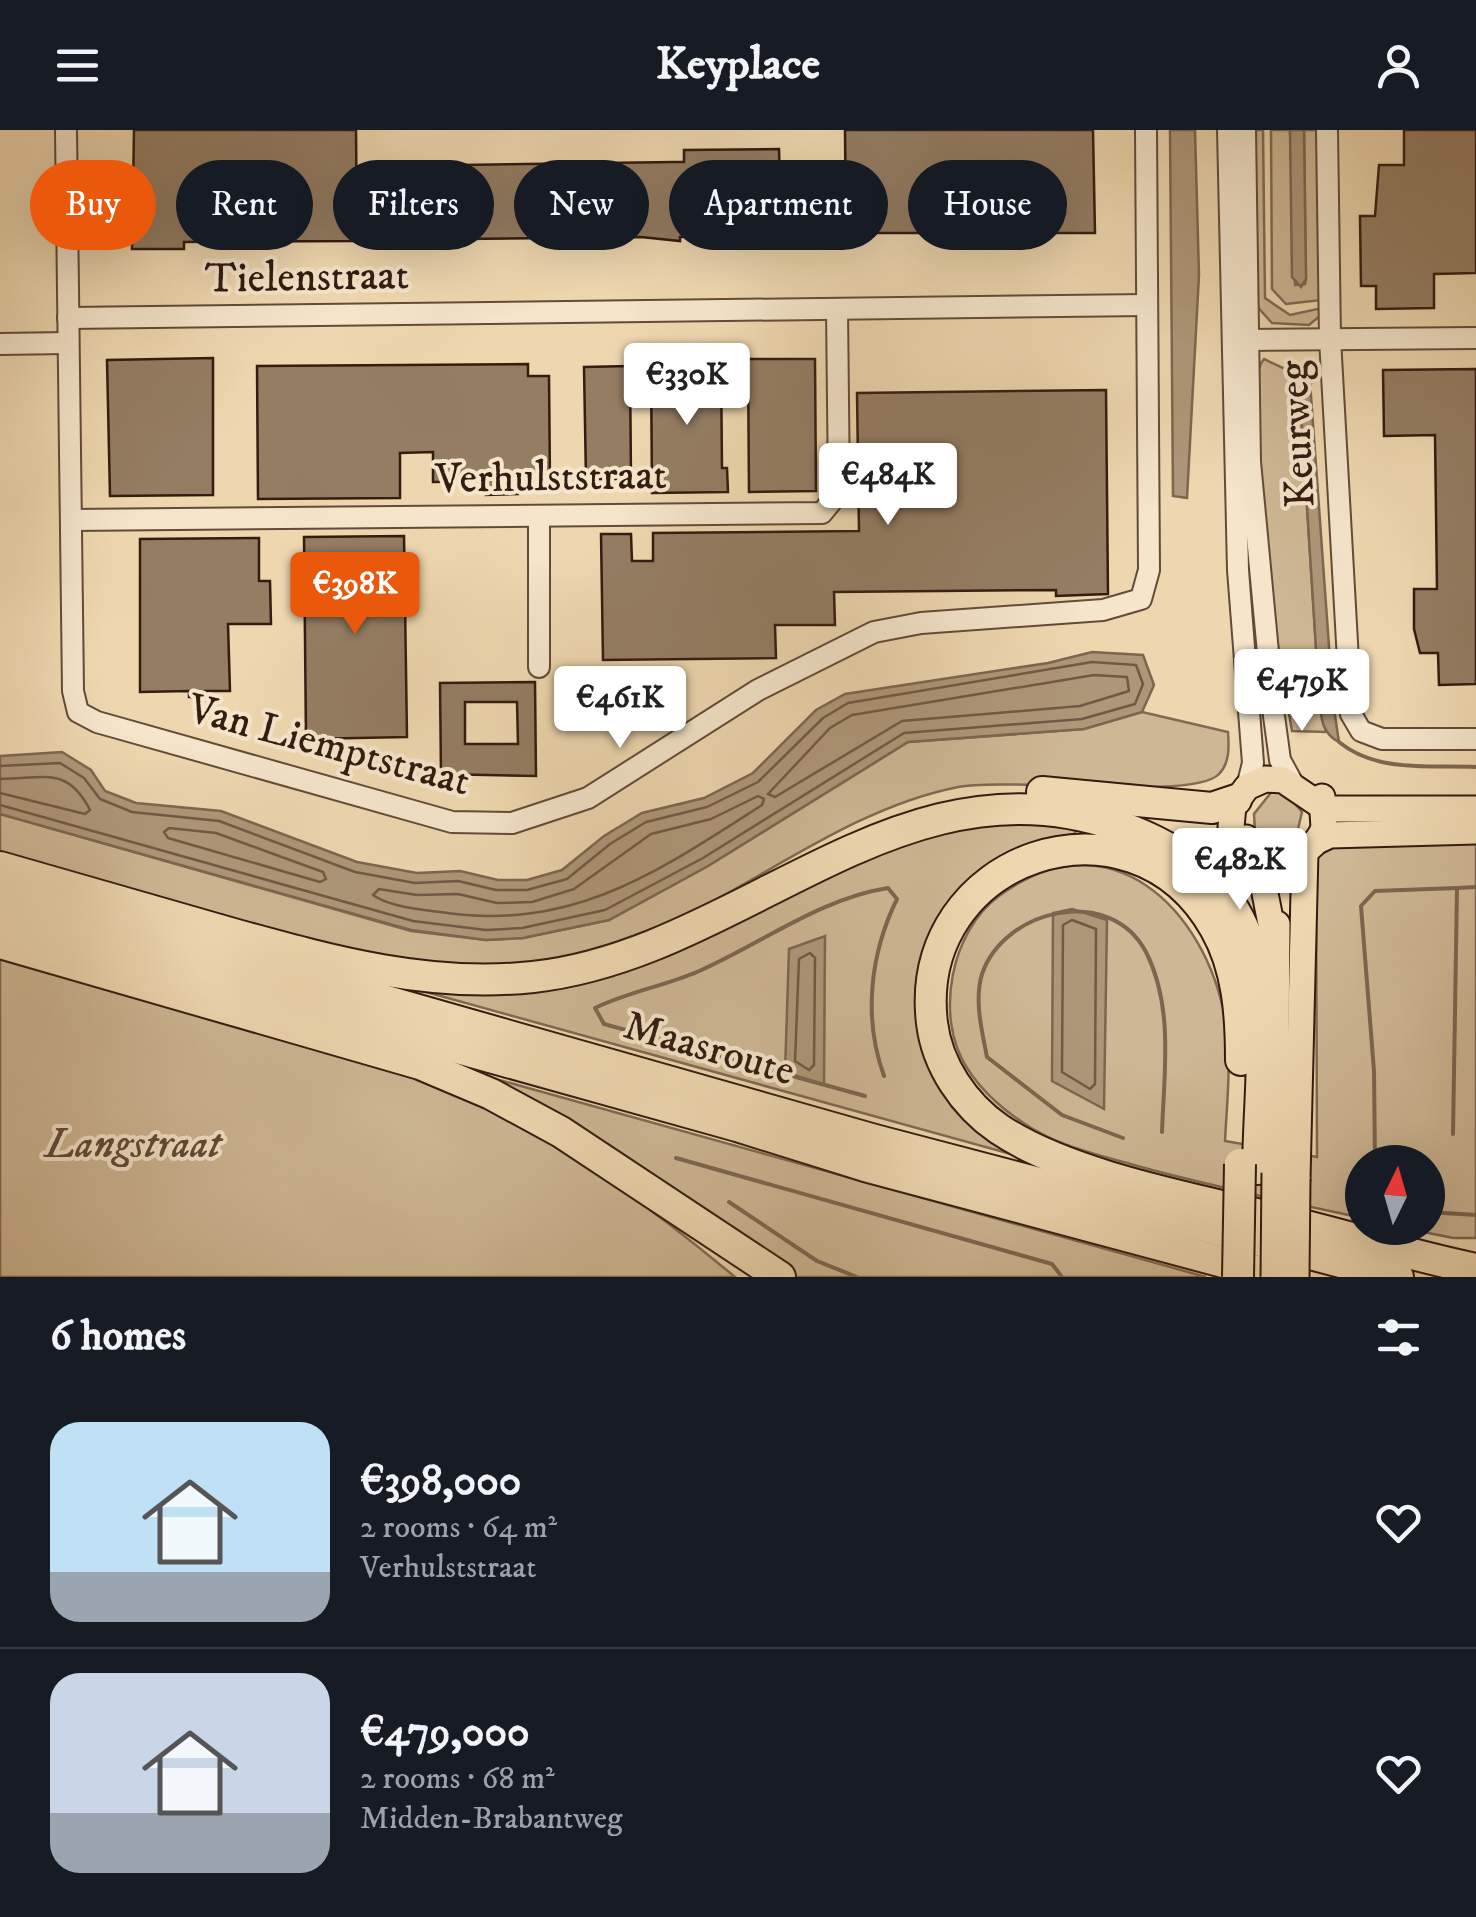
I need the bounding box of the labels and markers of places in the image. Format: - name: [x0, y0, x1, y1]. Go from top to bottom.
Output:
- pin: €330K: [617, 343, 757, 428]
- pin: €484K: [818, 443, 958, 528]
- pin: €398K: [285, 552, 425, 637]
- pin: €479K: [1232, 649, 1372, 734]
- pin: €461K: [550, 666, 690, 751]
- pin: €482K: [1170, 828, 1310, 913]

